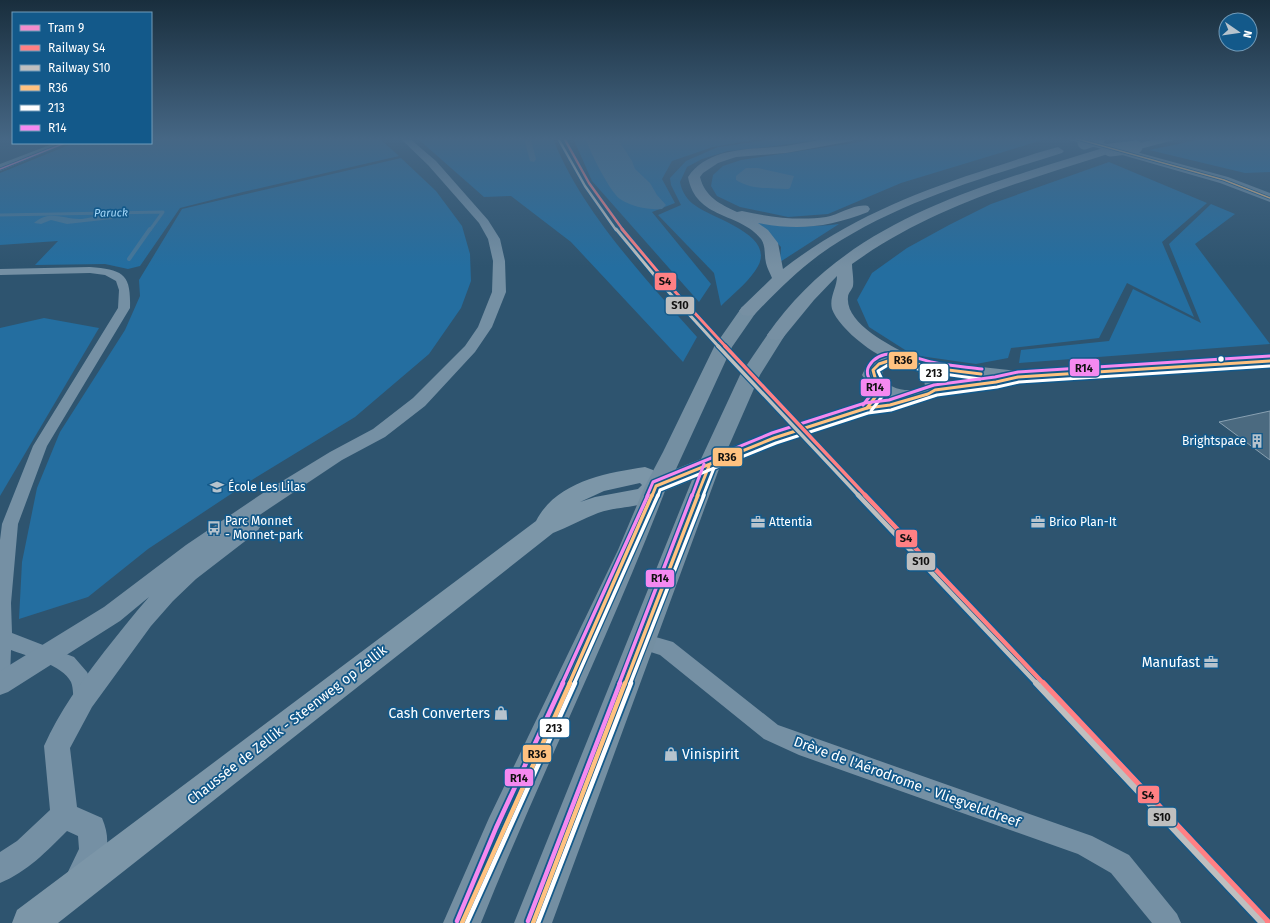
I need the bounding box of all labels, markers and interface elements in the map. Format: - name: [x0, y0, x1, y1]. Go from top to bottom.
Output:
- legend: [12, 12, 152, 144]
- north arrow: [1218, 12, 1258, 52]
- text: Tram 9: [48, 21, 84, 35]
- text: N: [1240, 29, 1254, 39]
- text: Railway S4: [48, 41, 106, 55]
- text: Railway S10: [48, 61, 111, 75]
- text: R36: [48, 81, 68, 95]
- text: 213: [48, 101, 65, 115]
- text: R14: [48, 121, 67, 135]
- water label: Paruck: [94, 206, 128, 220]
- line badge: S4: [654, 272, 677, 291]
- text: S4: [659, 275, 671, 288]
- line badge: S10: [665, 296, 695, 315]
- text: S10: [671, 299, 689, 312]
- line badge: R36: [888, 351, 918, 370]
- text: R36: [894, 354, 912, 367]
- unlabelled marker: [1216, 354, 1226, 364]
- line badge: R14: [1069, 358, 1100, 377]
- text: R14: [1075, 362, 1093, 375]
- line badge: 213: [919, 363, 949, 382]
- text: 213: [926, 367, 942, 380]
- line badge: R14: [860, 378, 891, 397]
- text: R14: [866, 381, 884, 394]
- building icon: Brightspace: [1249, 433, 1265, 449]
- place label: Brightspace: [1182, 434, 1246, 448]
- line badge: R36: [712, 447, 743, 467]
- text: R36: [718, 451, 736, 464]
- school or university icon: École Les Lilas: [209, 479, 225, 495]
- place label: École Les Lilas: [228, 479, 306, 494]
- place label: Parc Monnet - Monnet-park: [225, 514, 304, 542]
- office icon: Attentia: [750, 514, 766, 530]
- office icon: Brico Plan-It: [1030, 514, 1046, 530]
- place label: Attentia: [769, 515, 812, 529]
- place label: Brico Plan-It: [1049, 515, 1117, 529]
- bus stop icon: Parc Monnet - Monnet-park: [206, 520, 222, 536]
- line badge: S4: [895, 529, 918, 548]
- text: S4: [900, 532, 912, 545]
- line badge: S10: [906, 552, 936, 571]
- text: S10: [912, 555, 930, 568]
- line badge: R14: [645, 569, 675, 588]
- text: R14: [651, 572, 669, 585]
- street label: Chaussée de Zellik - Steenweg op Zellik: [184, 641, 391, 808]
- place label: Manufast: [1142, 654, 1201, 671]
- office icon: Manufast: [1203, 654, 1219, 670]
- place label: Cash Converters: [388, 705, 490, 722]
- shop icon: Cash Converters: [493, 705, 509, 721]
- line badge: 213: [539, 718, 570, 738]
- text: 213: [546, 722, 562, 735]
- street label: Drève de l'Aérodrome - Vliegvelddreef: [791, 733, 1024, 831]
- line badge: R36: [522, 744, 552, 763]
- shop icon: Vinispirit: [663, 746, 679, 762]
- place label: Vinispirit: [682, 746, 740, 763]
- text: R36: [528, 748, 546, 761]
- line badge: R14: [504, 768, 534, 787]
- text: R14: [510, 772, 528, 785]
- line badge: S4: [1137, 785, 1160, 804]
- text: S4: [1142, 789, 1154, 802]
- line badge: S10: [1147, 807, 1177, 827]
- text: S10: [1153, 811, 1171, 824]

